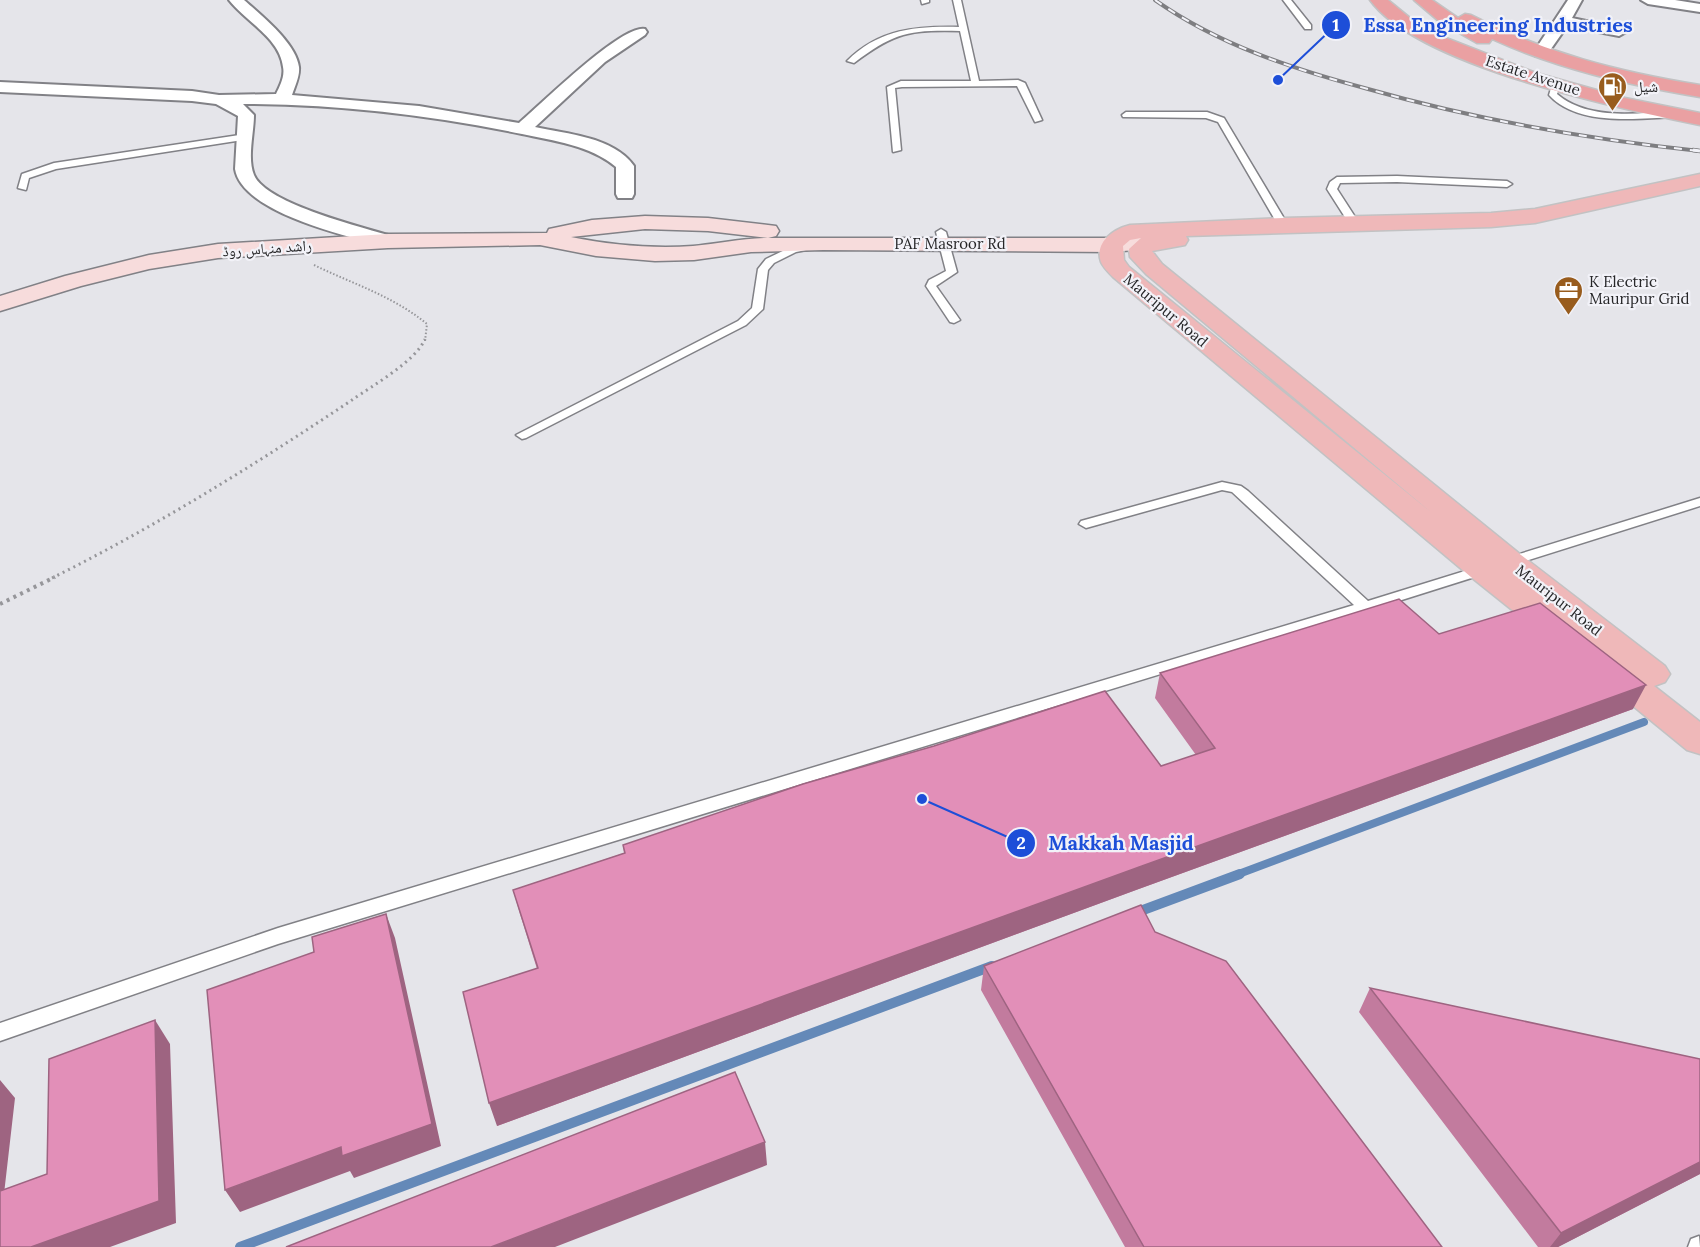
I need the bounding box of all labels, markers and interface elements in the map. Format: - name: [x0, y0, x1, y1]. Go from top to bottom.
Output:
- callout: Essa Engineering Industries: [1321, 6, 1645, 44]
- text: Essa Engineering Industries: [1363, 12, 1633, 37]
- text: 1: [1332, 13, 1340, 36]
- street label: Estate Avenue: [1483, 51, 1583, 99]
- fuel station icon: شیل: [1597, 70, 1629, 112]
- place label: شیل: [1634, 77, 1658, 97]
- street label: PAF Masroor Rd: [894, 234, 1006, 253]
- street label: راشد منہاس روڈ: [222, 235, 313, 262]
- street label: Mauripur Road: [1120, 269, 1212, 351]
- place label: K Electric Mauripur Grid: [1589, 272, 1690, 308]
- office icon: K Electric Mauripur Grid: [1552, 274, 1584, 316]
- street label: Mauripur Road: [1512, 560, 1606, 640]
- callout: Makkah Masjid: [1006, 824, 1206, 862]
- text: Makkah Masjid: [1048, 830, 1194, 855]
- text: 2: [1016, 831, 1026, 854]

